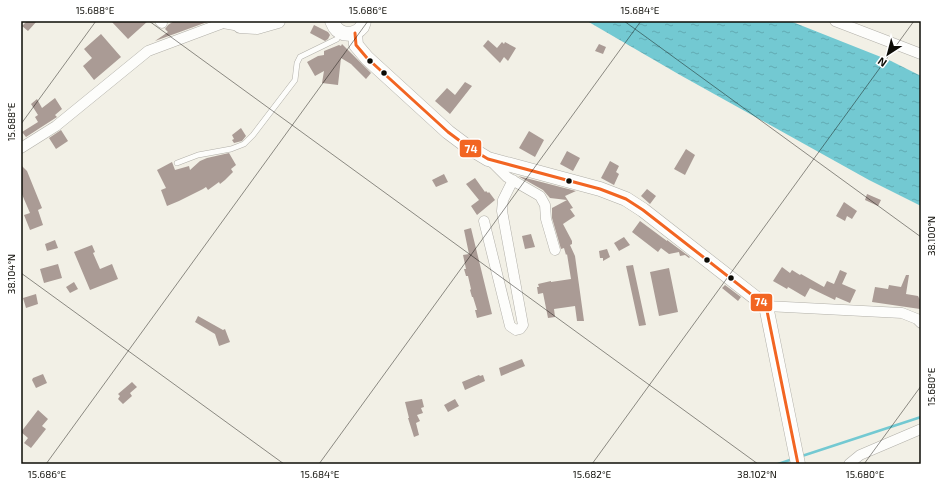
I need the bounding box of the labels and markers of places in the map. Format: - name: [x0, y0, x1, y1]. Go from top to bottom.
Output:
- unlabelled marker: [365, 56, 375, 66]
- unlabelled marker: [379, 68, 389, 78]
- unlabelled marker: [564, 176, 574, 186]
- unlabelled marker: [702, 255, 712, 265]
- unlabelled marker: [726, 273, 736, 283]

